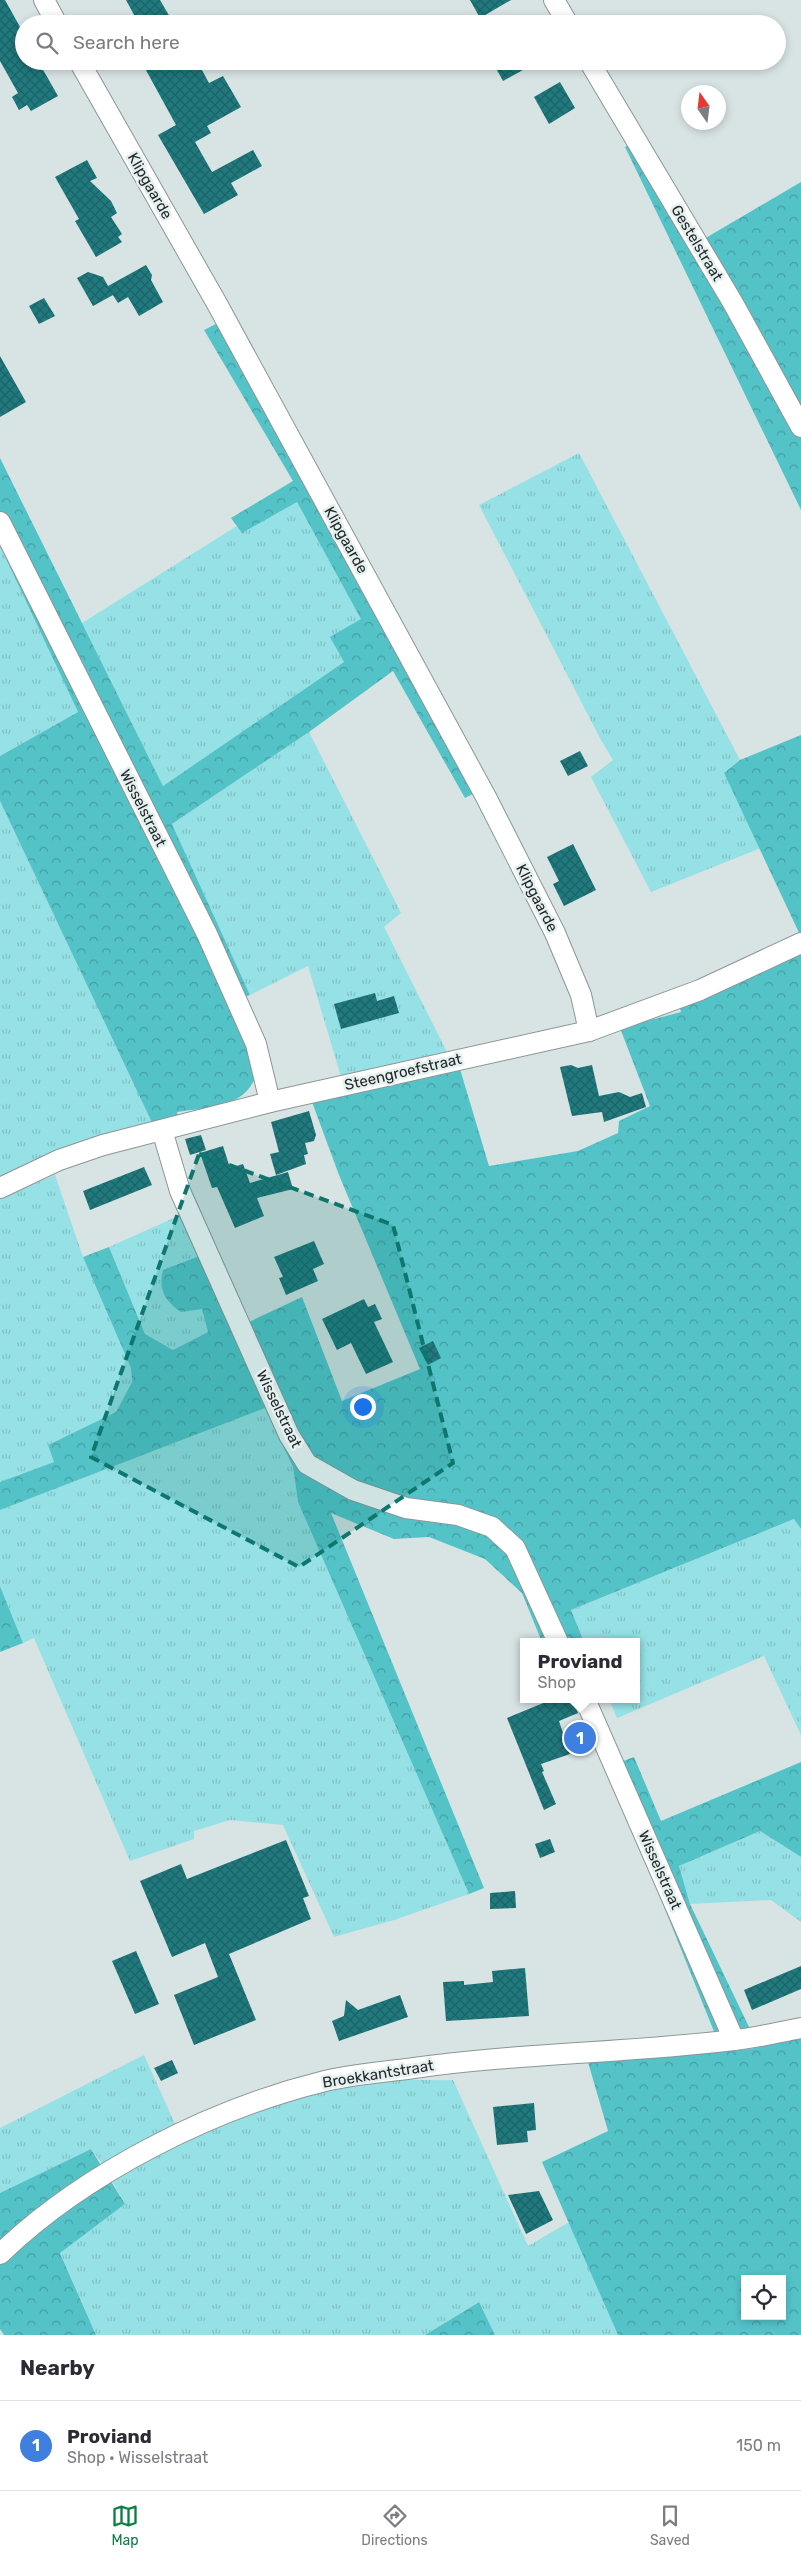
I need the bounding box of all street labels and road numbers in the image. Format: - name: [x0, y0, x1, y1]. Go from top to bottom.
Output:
- street label: Klipgaarde: [124, 150, 176, 222]
- street label: Gestelstraat: [667, 202, 727, 284]
- street label: Klipgaarde: [320, 503, 372, 577]
- street label: Wisselstraat: [116, 766, 170, 850]
- street label: Klipgaarde: [512, 861, 562, 935]
- street label: Steengroefstraat: [343, 1050, 463, 1094]
- street label: Wisselstraat: [252, 1367, 306, 1451]
- street label: Wisselstraat: [635, 1828, 685, 1912]
- street label: Broekkantstraat: [321, 2056, 435, 2092]

